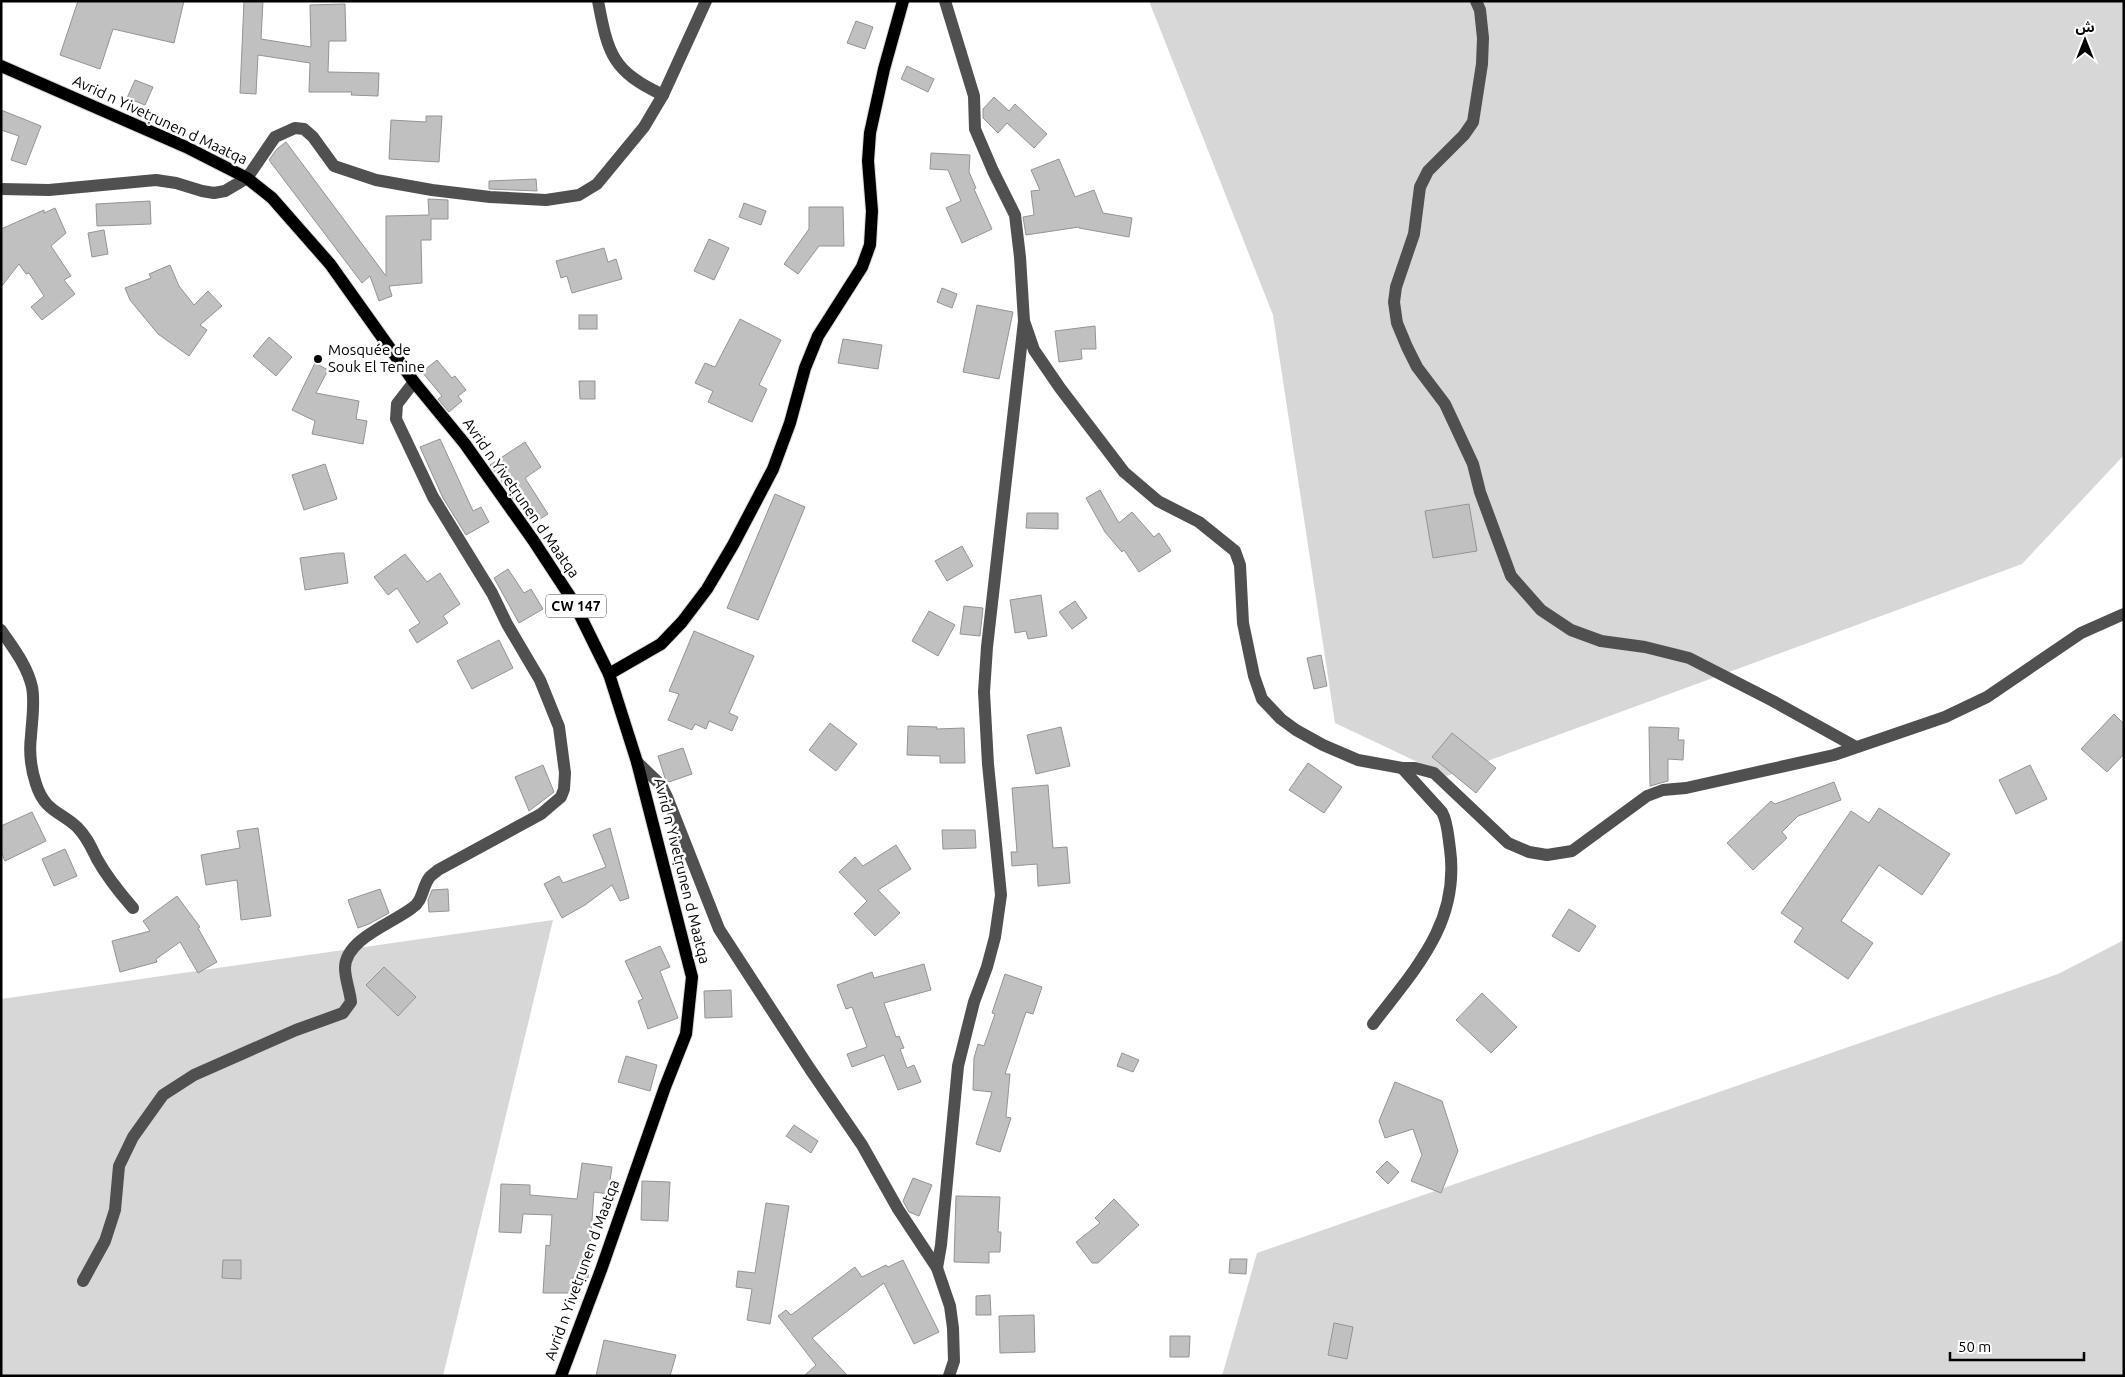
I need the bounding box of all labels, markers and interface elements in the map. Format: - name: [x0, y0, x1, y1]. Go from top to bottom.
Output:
- north arrow: [2060, 15, 2110, 65]
- text: ش: [2075, 19, 2095, 35]
- street label: Avrid n Yivetṛunen d Maatqa: [70, 72, 250, 168]
- place label: Mosquée de Souk El Tenine: [328, 341, 425, 375]
- marker: Mosquée de Souk El Tenine: [312, 353, 324, 365]
- street label: Avrid n Yivetṛunen d Maatqa: [460, 415, 583, 581]
- road number: CW 147: [546, 594, 606, 618]
- street label: Avrid n Yivetṛunen d Maatqa: [651, 776, 714, 966]
- street label: Avrid n Yivetṛunen d Maatqa: [541, 1177, 622, 1362]
- scale bar: [1950, 1330, 2084, 1362]
- text: 50 m: [1958, 1338, 1991, 1355]

